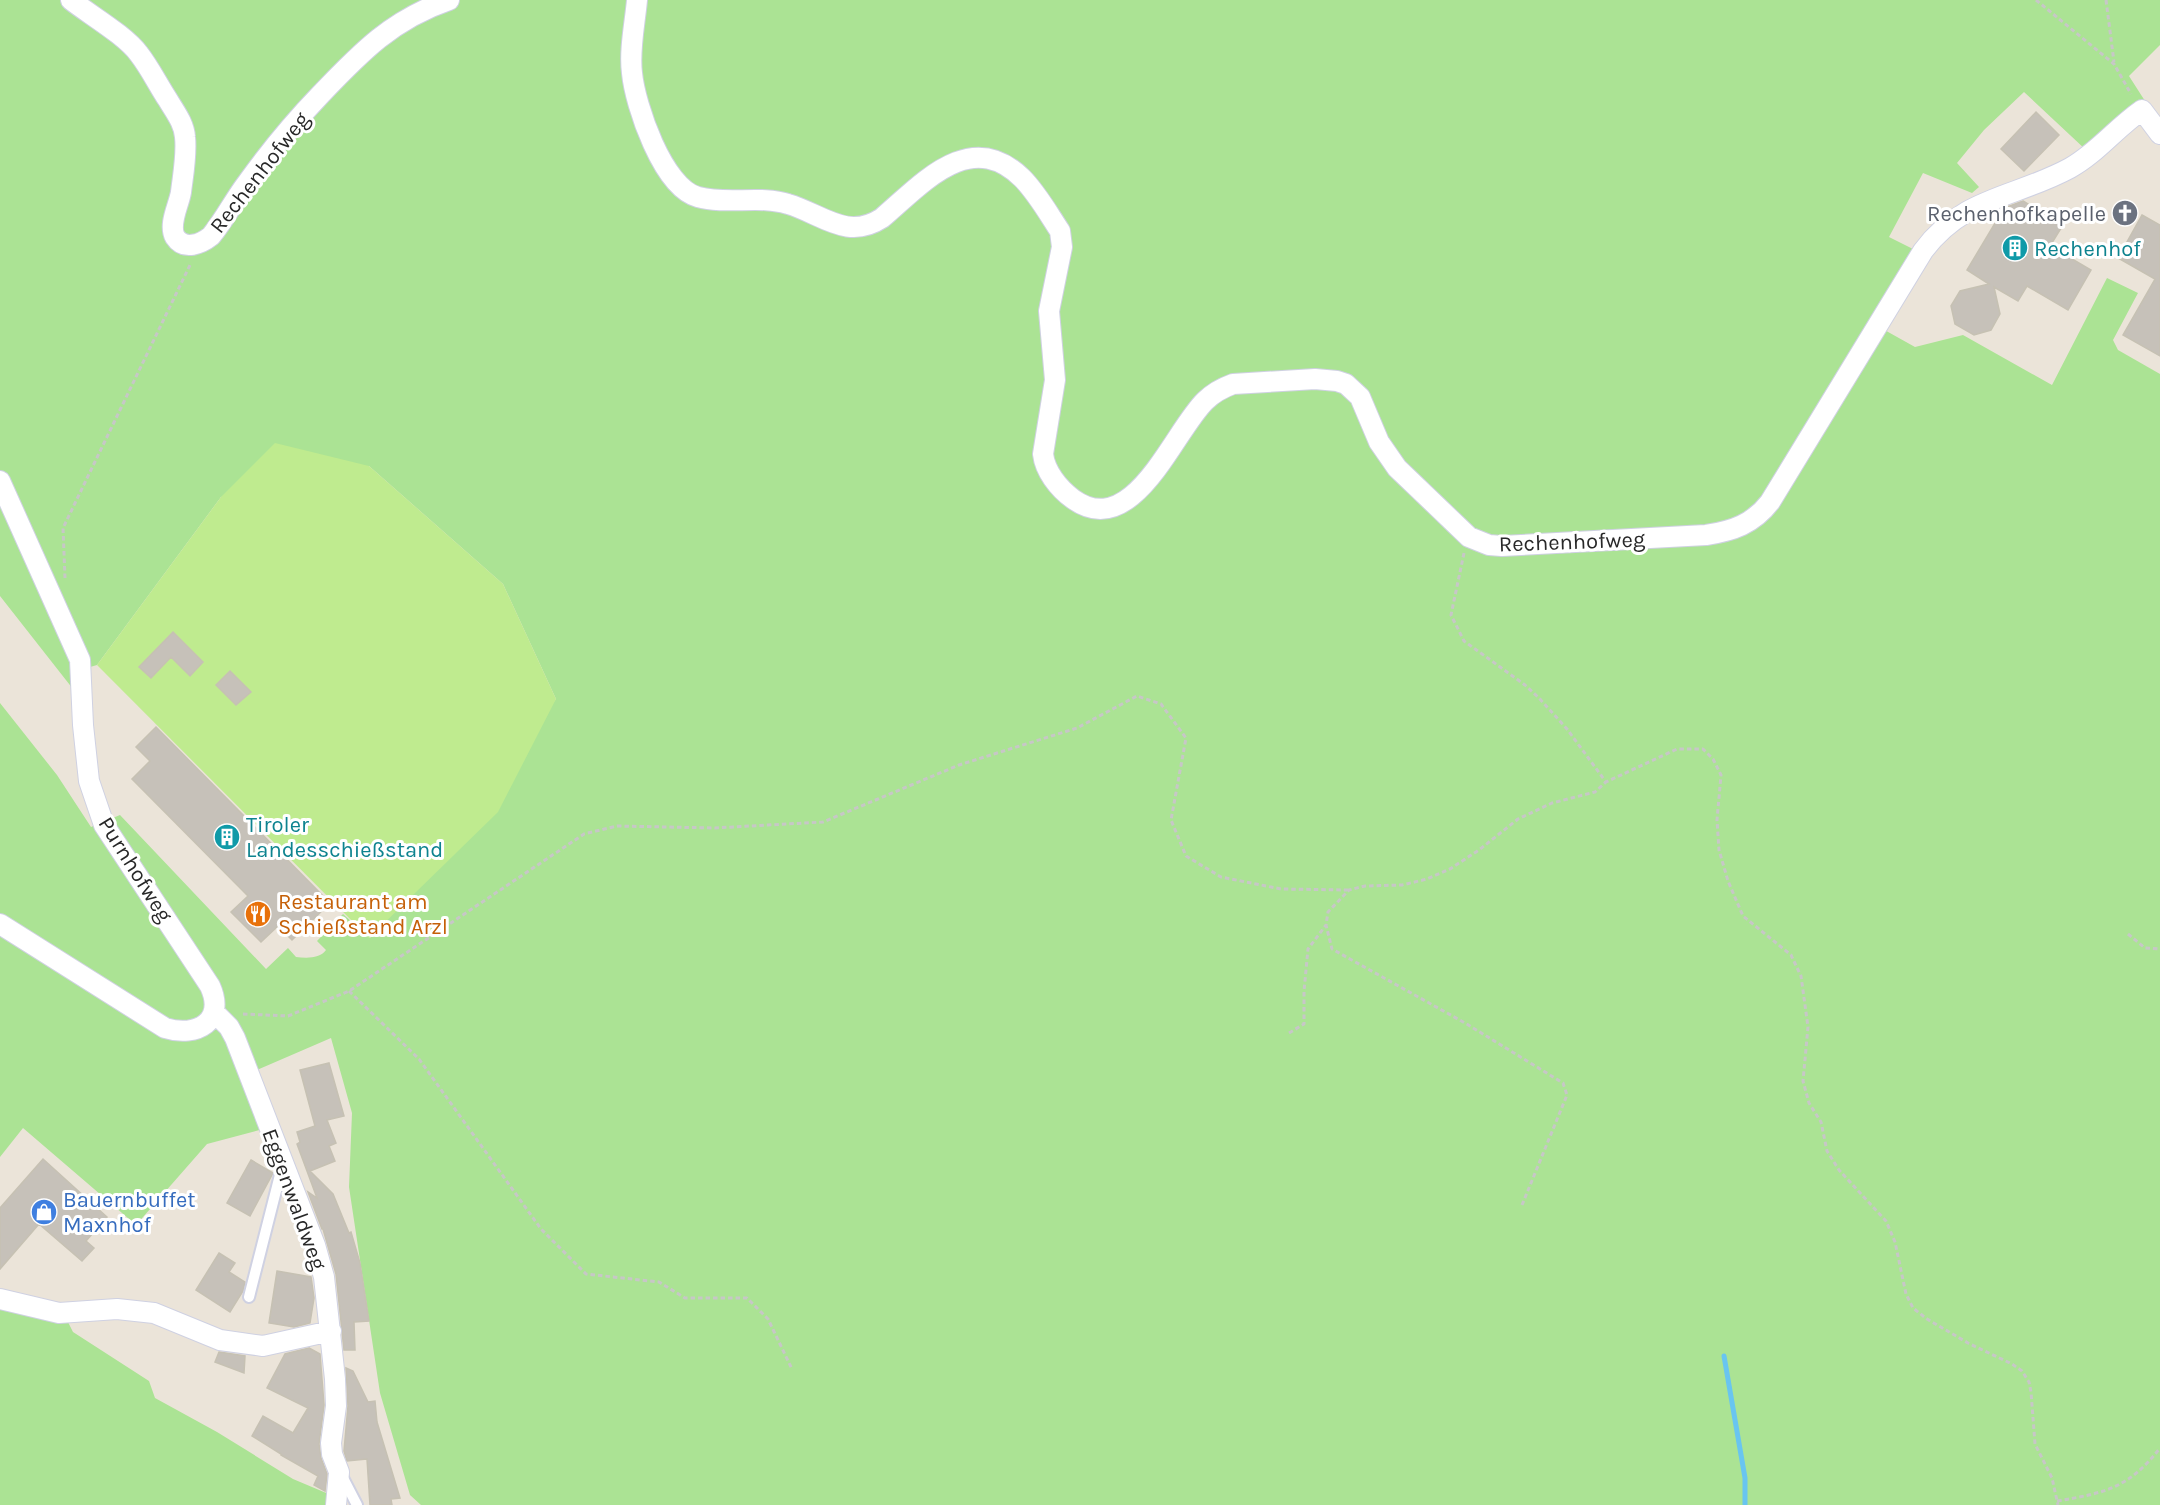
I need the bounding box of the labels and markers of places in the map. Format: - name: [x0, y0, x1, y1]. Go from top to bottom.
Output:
- church icon: Rechenhofkapelle: [2110, 198, 2140, 228]
- place label: Rechenhofkapelle: [1927, 201, 2106, 227]
- building icon: Rechenhof: [2000, 233, 2030, 263]
- place label: Rechenhof: [2034, 236, 2141, 262]
- place label: Tiroler Landesschießstand: [246, 812, 443, 863]
- building icon: Tiroler Landesschießstand: [212, 822, 242, 852]
- place label: Restaurant am Schießstand Arzl: [278, 889, 448, 940]
- restaurant icon: Restaurant am Schießstand Arzl: [243, 899, 273, 929]
- place label: Bauernbuffet Maxnhof: [63, 1187, 196, 1238]
- shop icon: Bauernbuffet Maxnhof: [29, 1197, 59, 1227]

